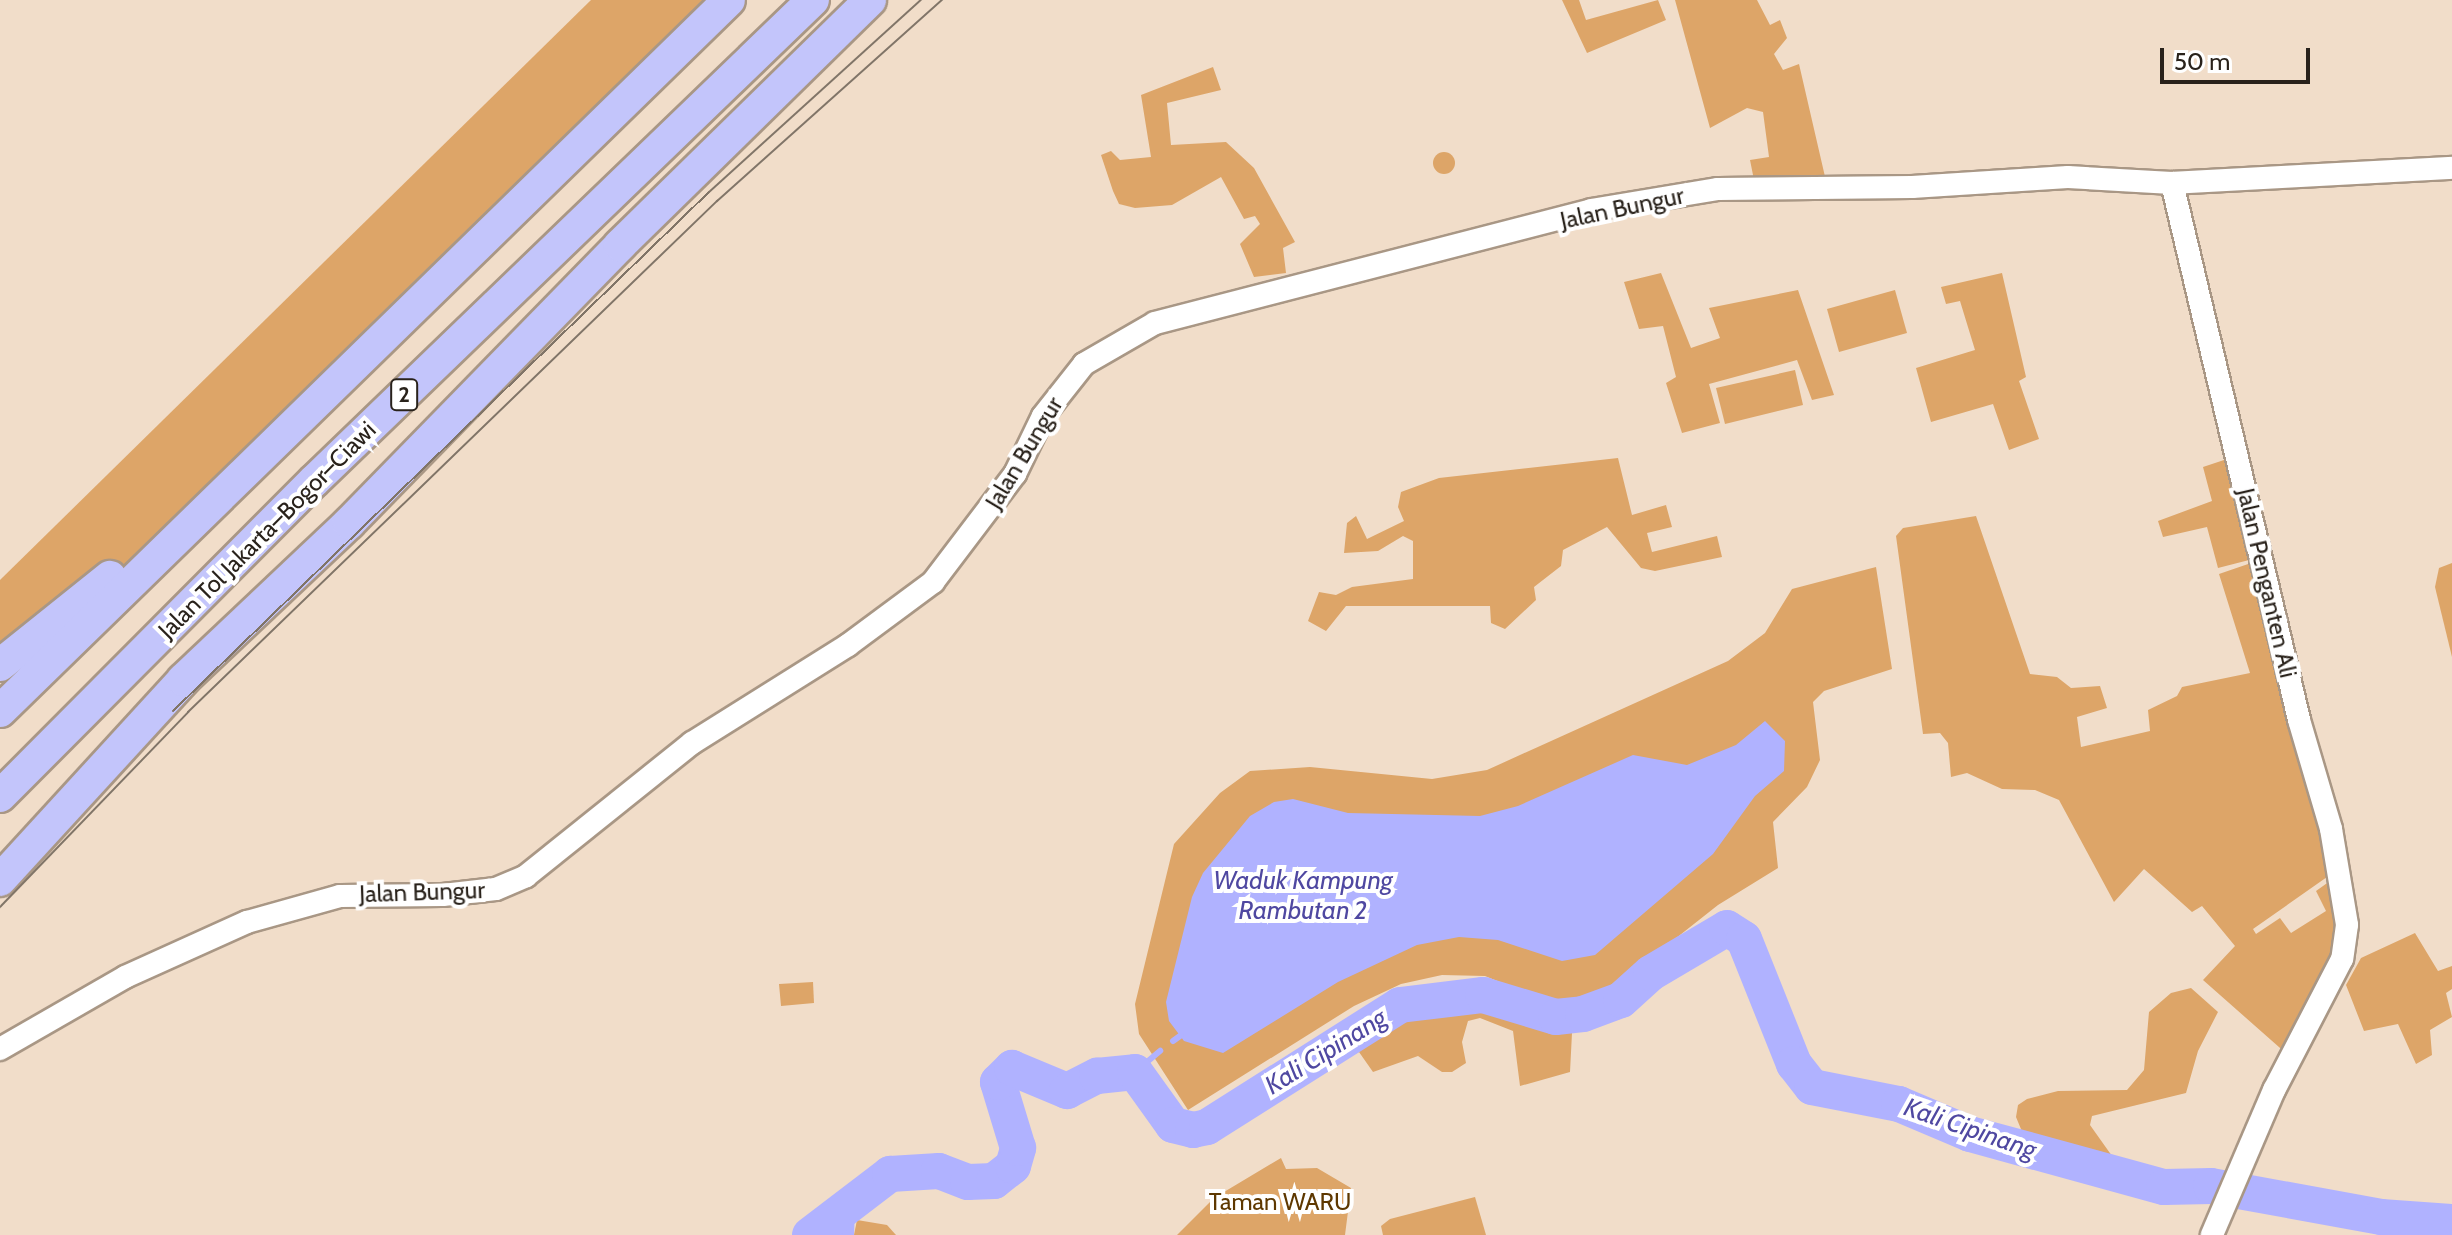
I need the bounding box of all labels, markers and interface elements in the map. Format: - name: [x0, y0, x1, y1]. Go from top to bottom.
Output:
- scale bar: [2164, 32, 2314, 82]
- text: 50 m: [2174, 47, 2230, 76]
- street label: Jalan Bungur: [1558, 181, 1686, 235]
- road number: 2: [390, 377, 418, 413]
- street label: Jalan Bungur: [979, 392, 1069, 514]
- street label: Jalan Tol Jakarta–Bogor–Ciawi: [152, 415, 382, 645]
- street label: Jalan Penganten Ali: [2231, 485, 2303, 681]
- water label: Waduk Kampung Rambutan 2: [1213, 865, 1393, 926]
- street label: Jalan Bungur: [359, 875, 485, 909]
- water label: Kali Cipinang: [1259, 1002, 1393, 1102]
- water label: Kali Cipinang: [1900, 1092, 2040, 1166]
- park label: Taman WARU: [1209, 1188, 1351, 1216]

